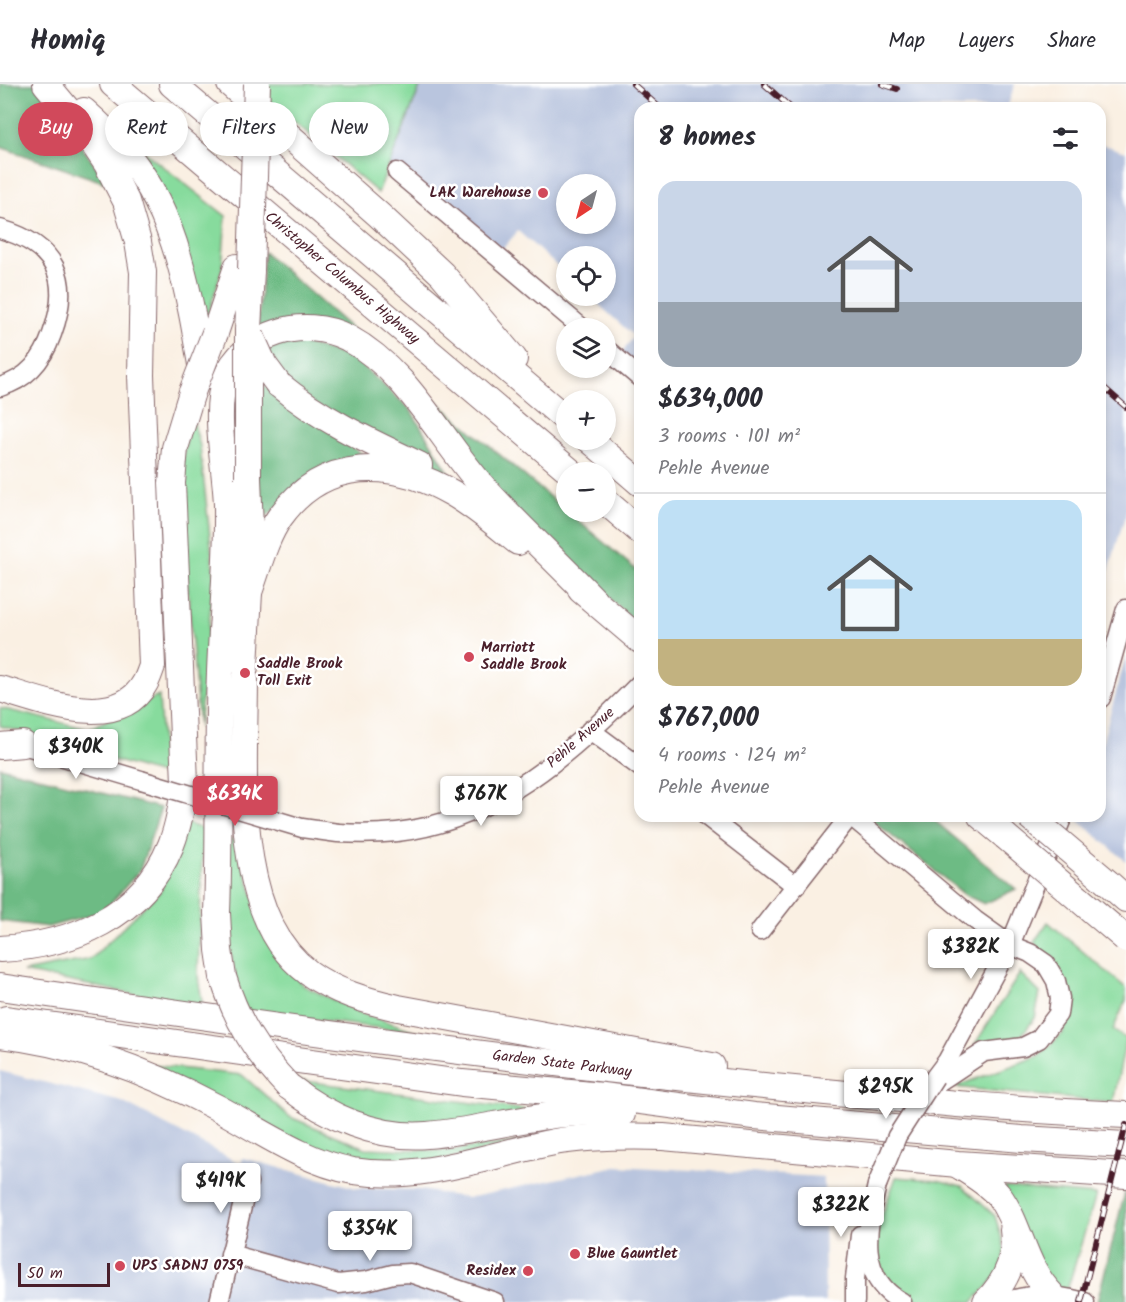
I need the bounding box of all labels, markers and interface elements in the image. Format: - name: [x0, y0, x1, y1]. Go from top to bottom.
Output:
- text: Homiq: [30, 19, 106, 64]
- text: Map: [888, 25, 925, 58]
- text: Layers: [958, 25, 1014, 58]
- text: Share: [1047, 25, 1096, 58]
- chip: Buy: [18, 102, 93, 156]
- chip: Rent: [105, 102, 188, 156]
- chip: Filters: [200, 102, 297, 156]
- chip: New: [309, 102, 389, 156]
- text: 8 homes: [658, 117, 756, 159]
- icon: filters: [1049, 122, 1082, 155]
- north arrow: [556, 174, 616, 234]
- map controls: [556, 174, 616, 522]
- place label: LAK Warehouse: [429, 181, 532, 205]
- marker: LAK Warehouse: [536, 186, 550, 200]
- street label: Christopher Columbus Highway: [259, 206, 426, 351]
- icon: home: [816, 220, 924, 328]
- button: locate: [556, 246, 616, 306]
- button: layers: [556, 318, 616, 378]
- text: $634,000: [658, 379, 763, 421]
- button: +: [556, 390, 616, 450]
- text: 3 rooms · 101 m²: [658, 421, 800, 453]
- text: Pehle Avenue: [658, 453, 769, 485]
- button: −: [556, 462, 616, 522]
- icon: home: [816, 539, 924, 647]
- place label: Marriott Saddle Brook: [481, 636, 567, 677]
- marker: Marriott Saddle Brook: [462, 650, 476, 664]
- place label: Saddle Brook Toll Exit: [257, 652, 343, 693]
- marker: Saddle Brook Toll Exit: [238, 666, 252, 680]
- text: $767,000: [658, 698, 759, 740]
- street label: Pehle Avenue: [542, 701, 621, 774]
- pin: $340K: [34, 729, 118, 780]
- text: $340K: [48, 732, 104, 764]
- text: 4 rooms · 124 m²: [658, 740, 806, 772]
- text: Pehle Avenue: [658, 772, 769, 804]
- pin: $634K: [193, 776, 277, 827]
- pin: $767K: [439, 776, 523, 827]
- text: $634K: [207, 779, 263, 811]
- text: $767K: [454, 779, 508, 811]
- pin: $382K: [929, 929, 1013, 980]
- text: $382K: [942, 932, 1000, 964]
- street label: Garden State Parkway: [491, 1044, 634, 1085]
- pin: $295K: [844, 1069, 928, 1120]
- text: $295K: [858, 1072, 914, 1104]
- pin: $419K: [179, 1163, 263, 1214]
- text: $419K: [196, 1166, 246, 1198]
- pin: $322K: [799, 1187, 883, 1238]
- text: $322K: [812, 1190, 870, 1222]
- pin: $354K: [328, 1211, 412, 1262]
- text: $354K: [342, 1214, 398, 1246]
- place label: Blue Gauntlet: [587, 1242, 678, 1266]
- marker: Blue Gauntlet: [568, 1247, 582, 1261]
- place label: UPS SADNJ 0759: [132, 1254, 244, 1278]
- marker: UPS SADNJ 0759: [113, 1259, 127, 1273]
- place label: Residex: [466, 1259, 517, 1283]
- scale bar: [18, 1260, 110, 1288]
- text: 50 m: [27, 1261, 63, 1286]
- marker: Residex: [521, 1264, 535, 1278]

